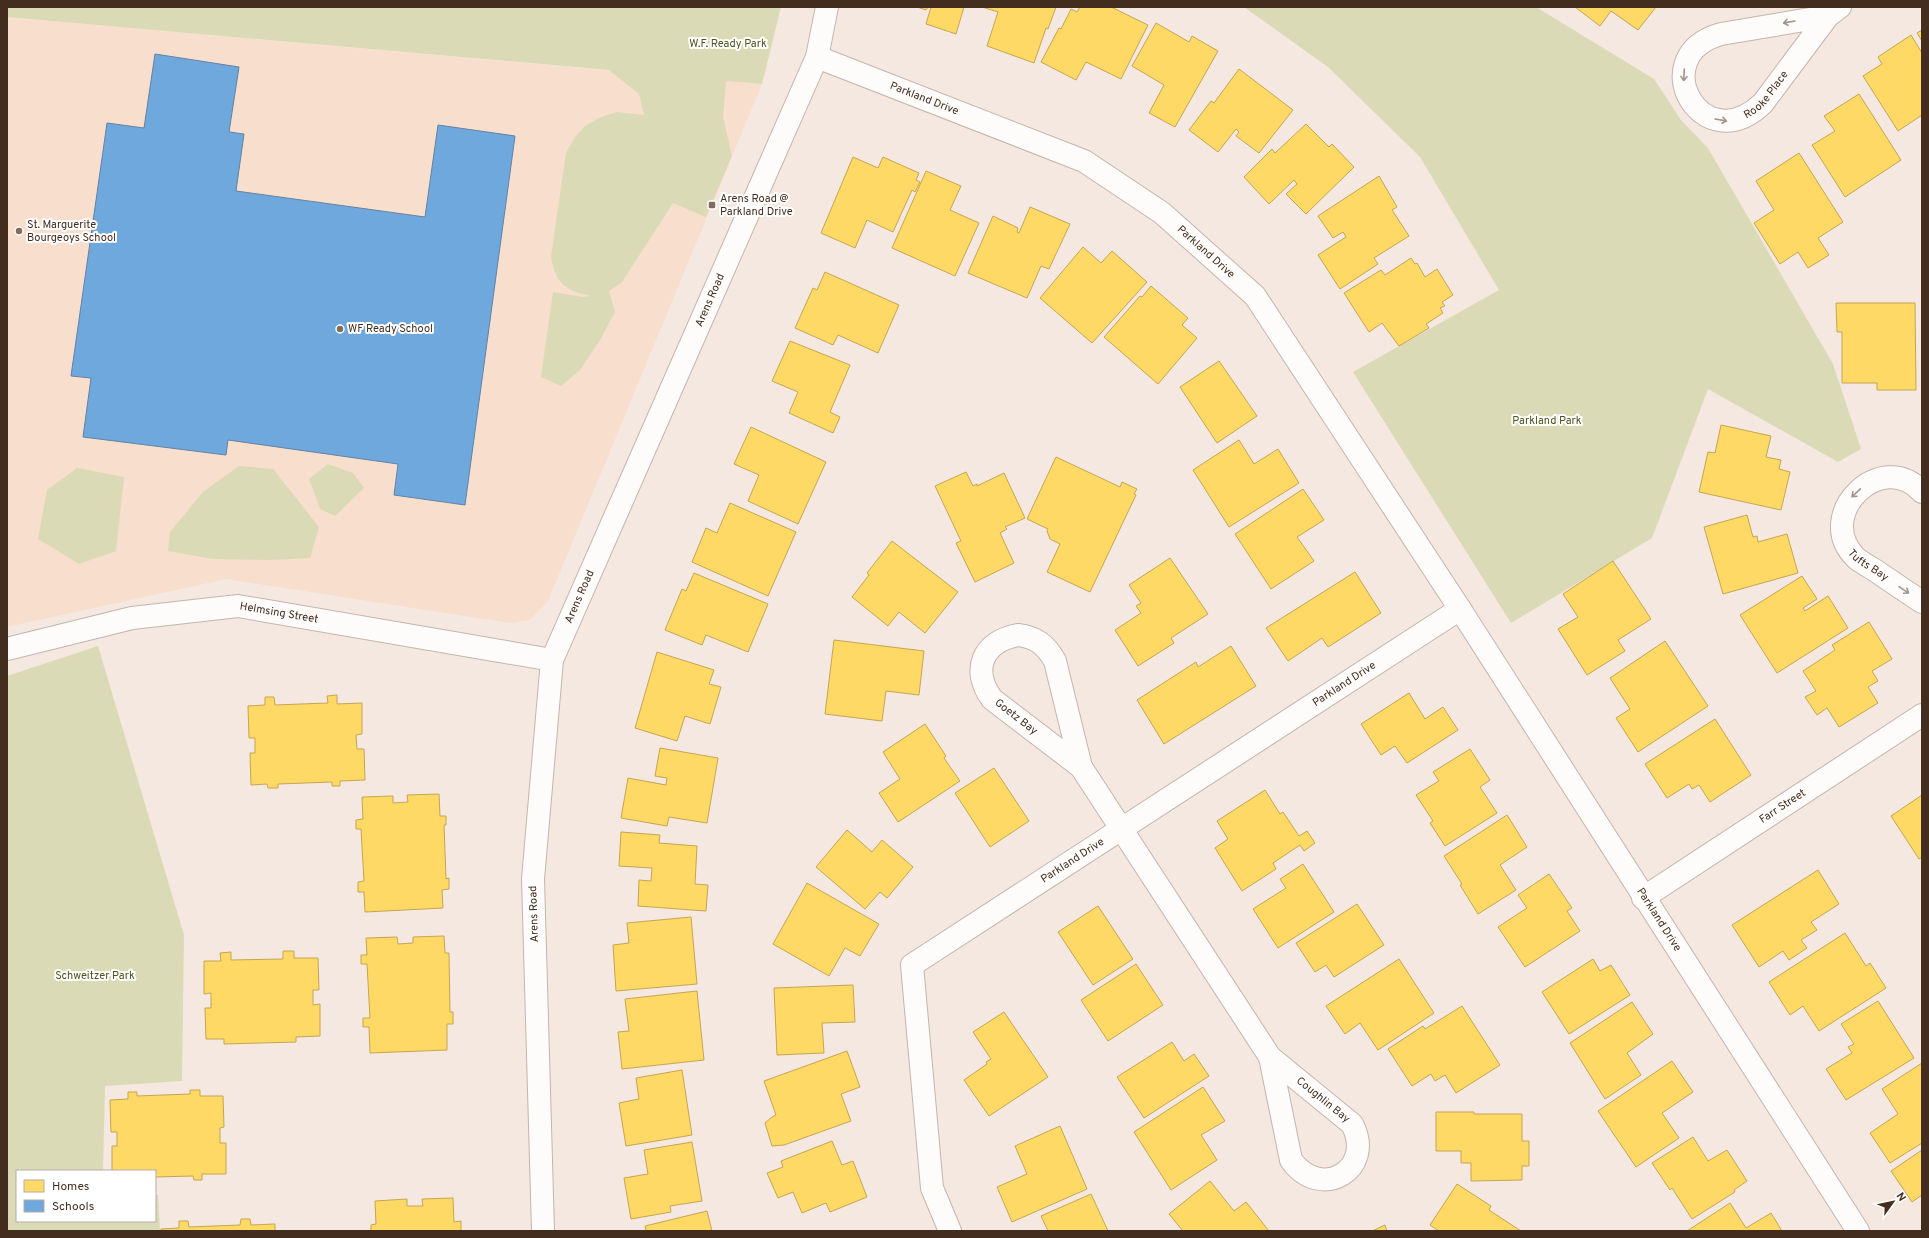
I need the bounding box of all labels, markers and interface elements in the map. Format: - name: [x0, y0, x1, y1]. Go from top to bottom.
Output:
- one-way arrow: [1783, 18, 1796, 26]
- park label: W.F. Ready Park: [689, 37, 767, 51]
- one-way arrow: [1681, 68, 1688, 81]
- street label: Rooke Place: [1741, 68, 1792, 122]
- street label: Parkland Drive: [888, 79, 961, 118]
- one-way arrow: [1714, 116, 1727, 124]
- place label: Arens Road @ Parkland Drive: [720, 192, 793, 219]
- marker: Arens Road @ Parkland Drive: [707, 200, 717, 210]
- place label: St. Marguerite Bourgeoys School: [27, 218, 116, 245]
- street label: Parkland Drive: [1174, 223, 1238, 282]
- marker: St. Marguerite Bourgeoys School: [14, 226, 24, 236]
- street label: Arens Road: [692, 271, 728, 329]
- place label: WF Ready School: [348, 322, 433, 336]
- marker: WF Ready School: [335, 324, 345, 334]
- park label: Parkland Park: [1512, 414, 1582, 428]
- one-way arrow: [1851, 488, 1861, 498]
- street label: Tufts Bay: [1844, 546, 1891, 585]
- street label: Arens Road: [562, 568, 598, 626]
- one-way arrow: [1898, 586, 1909, 594]
- street label: Helmsing Street: [239, 599, 319, 627]
- street label: Parkland Drive: [1310, 658, 1379, 710]
- street label: Goetz Bay: [992, 696, 1040, 738]
- street label: Farr Street: [1757, 786, 1809, 827]
- street label: Parkland Drive: [1038, 835, 1107, 886]
- street label: Arens Road: [526, 885, 542, 943]
- street label: Parkland Drive: [1633, 885, 1684, 954]
- park label: Schweitzer Park: [55, 969, 135, 983]
- street label: Coughlin Bay: [1293, 1074, 1353, 1126]
- legend: [16, 1170, 156, 1222]
- text: Homes: [52, 1179, 89, 1195]
- north arrow: [1873, 1182, 1913, 1222]
- text: N: [1893, 1190, 1909, 1204]
- text: Schools: [52, 1199, 94, 1215]

